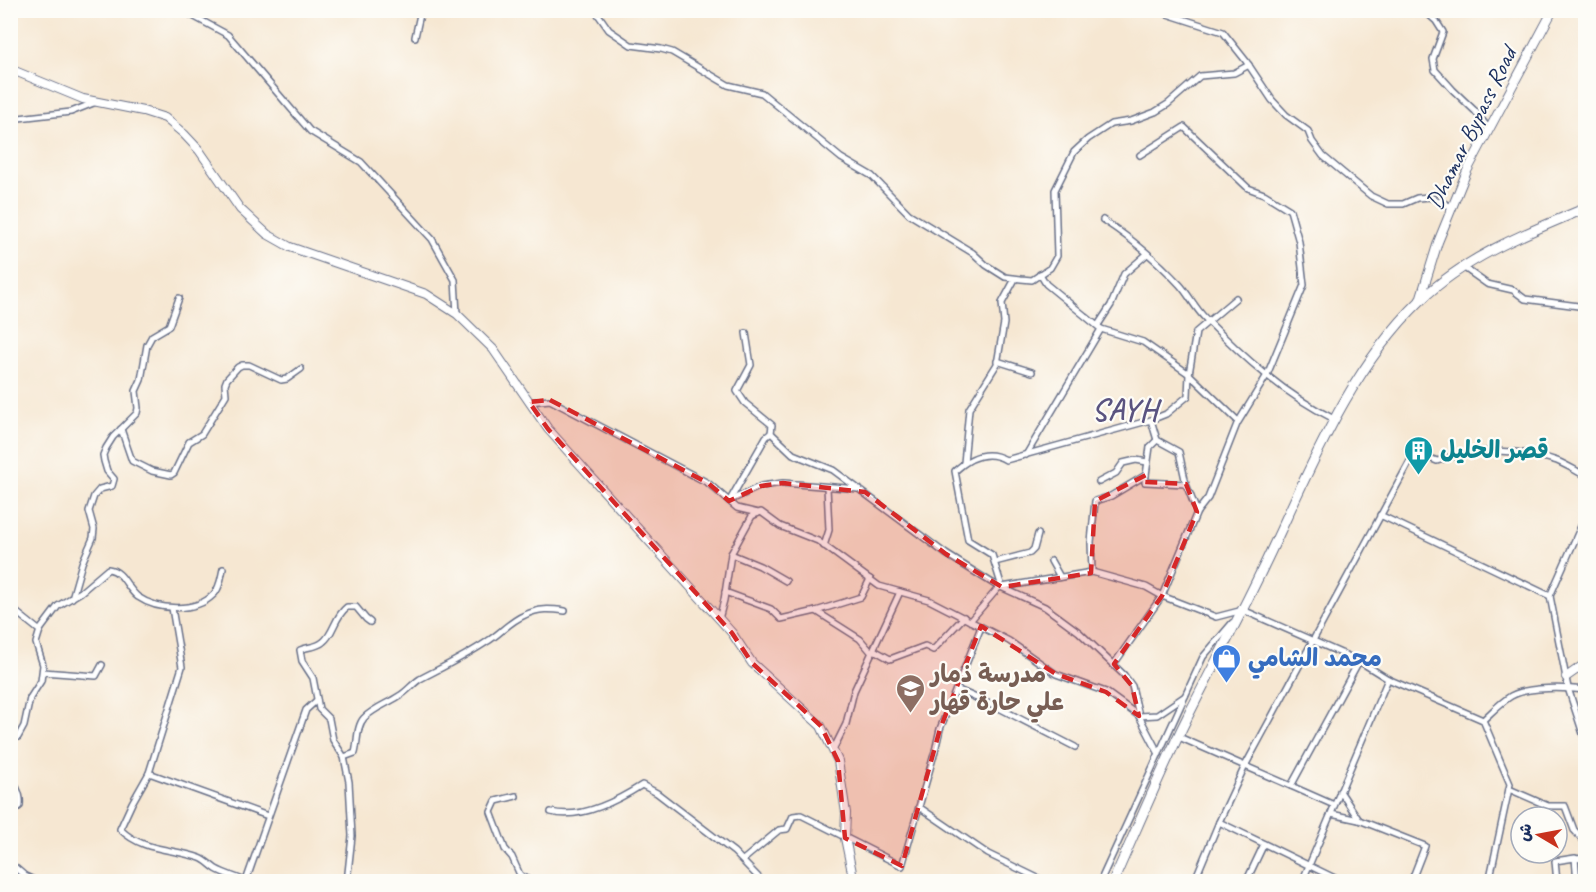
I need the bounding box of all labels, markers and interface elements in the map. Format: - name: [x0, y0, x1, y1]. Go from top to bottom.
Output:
- street label: Dhamar Bypass Road: [1419, 39, 1525, 214]
- district label: SAYH: [1092, 391, 1162, 429]
- building icon: قصر الخليل: [1403, 434, 1435, 476]
- place label: قصر الخليل: [1440, 435, 1549, 465]
- shop icon: محمد الشامي: [1211, 642, 1243, 684]
- place label: محمد الشامي: [1248, 643, 1382, 679]
- place label: مدرسة ذمار علي حارة قهار: [929, 659, 1064, 723]
- school or university icon: مدرسة ذمار علي حارة قهار: [894, 672, 926, 714]
- north arrow: [1509, 805, 1569, 865]
- text: ش: [1514, 822, 1537, 843]

